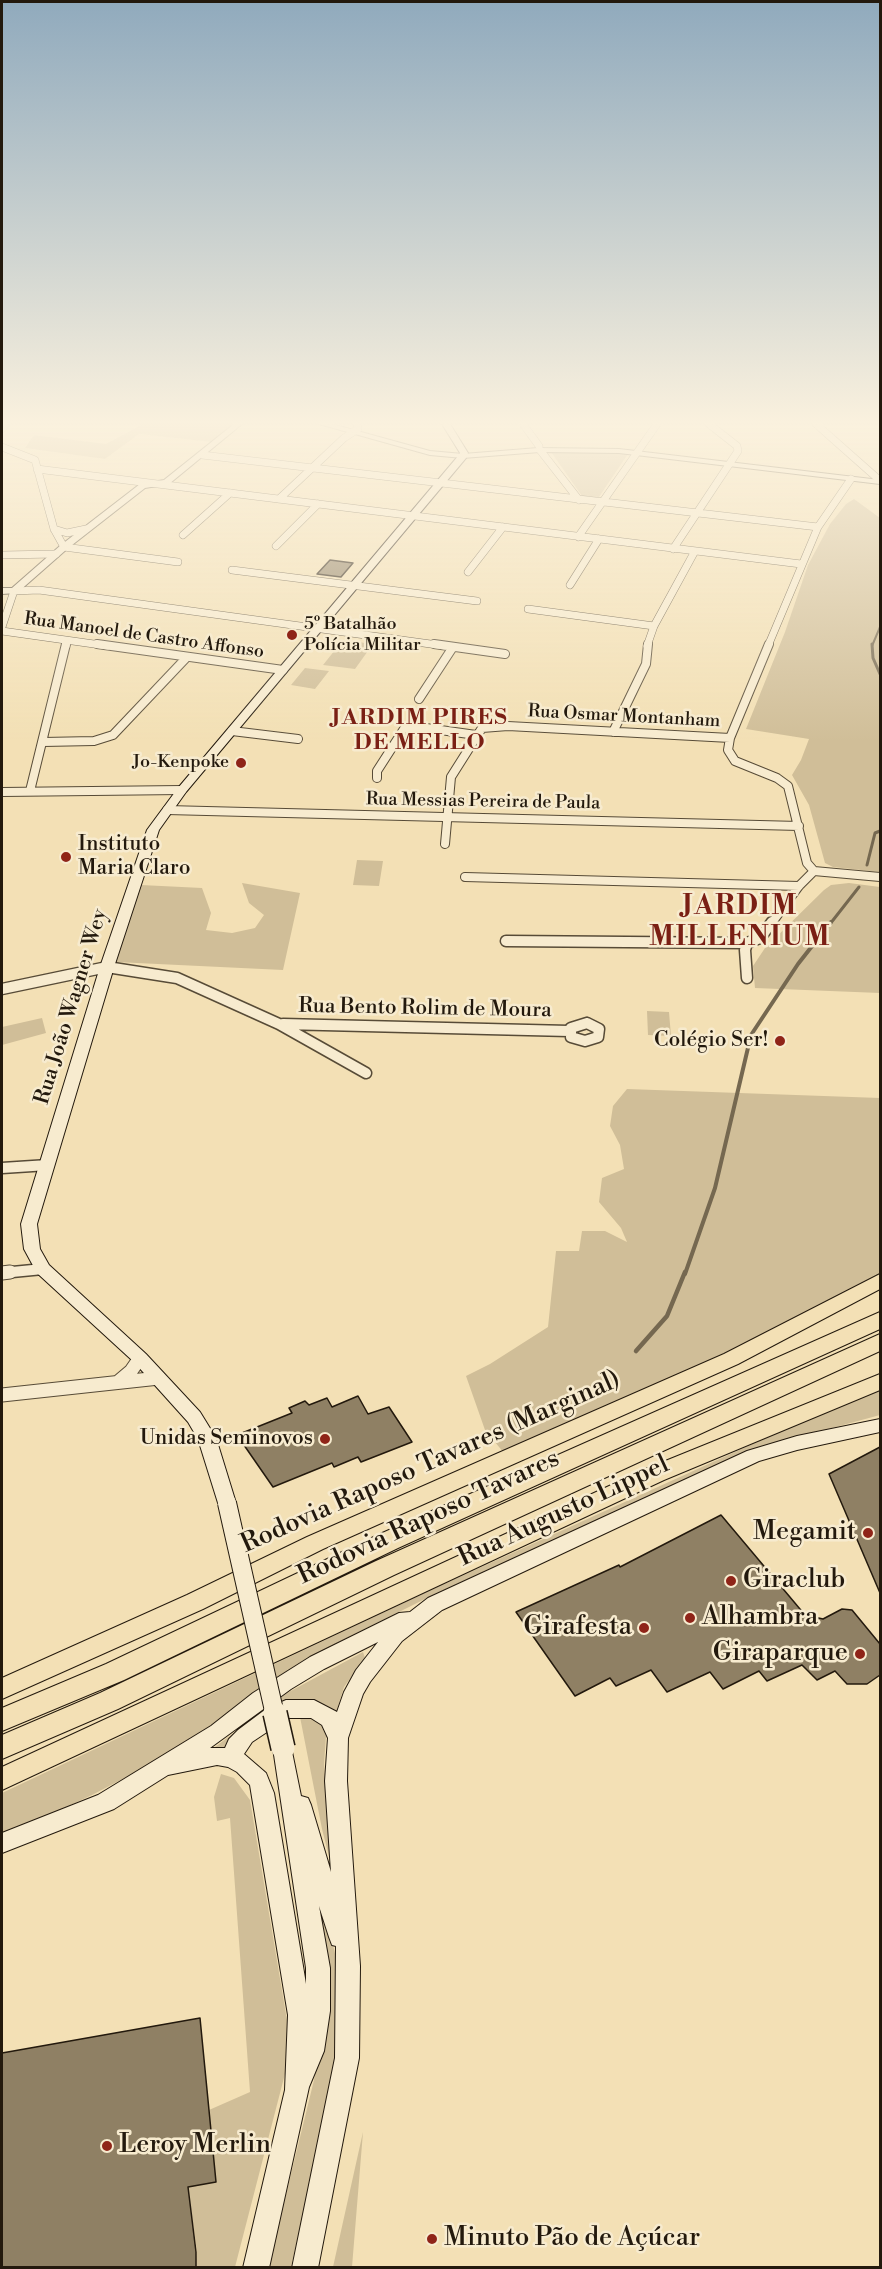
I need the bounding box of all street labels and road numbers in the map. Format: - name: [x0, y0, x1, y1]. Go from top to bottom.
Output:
- street label: Rua Manoel de Castro Affonso: [23, 608, 265, 664]
- street label: Rua Osmar Montanham: [527, 701, 721, 733]
- street label: Rua Messias Pereira de Paula: [366, 789, 600, 815]
- street label: Rua João Wagner Wey: [30, 906, 114, 1108]
- street label: Rua Bento Rolim de Moura: [298, 994, 552, 1024]
- street label: Rodovia Raposo Tavares (Marginal): [236, 1365, 626, 1561]
- street label: Rodovia Raposo Tavares: [293, 1444, 565, 1592]
- street label: Rua Augusto Lippel: [454, 1449, 674, 1575]

